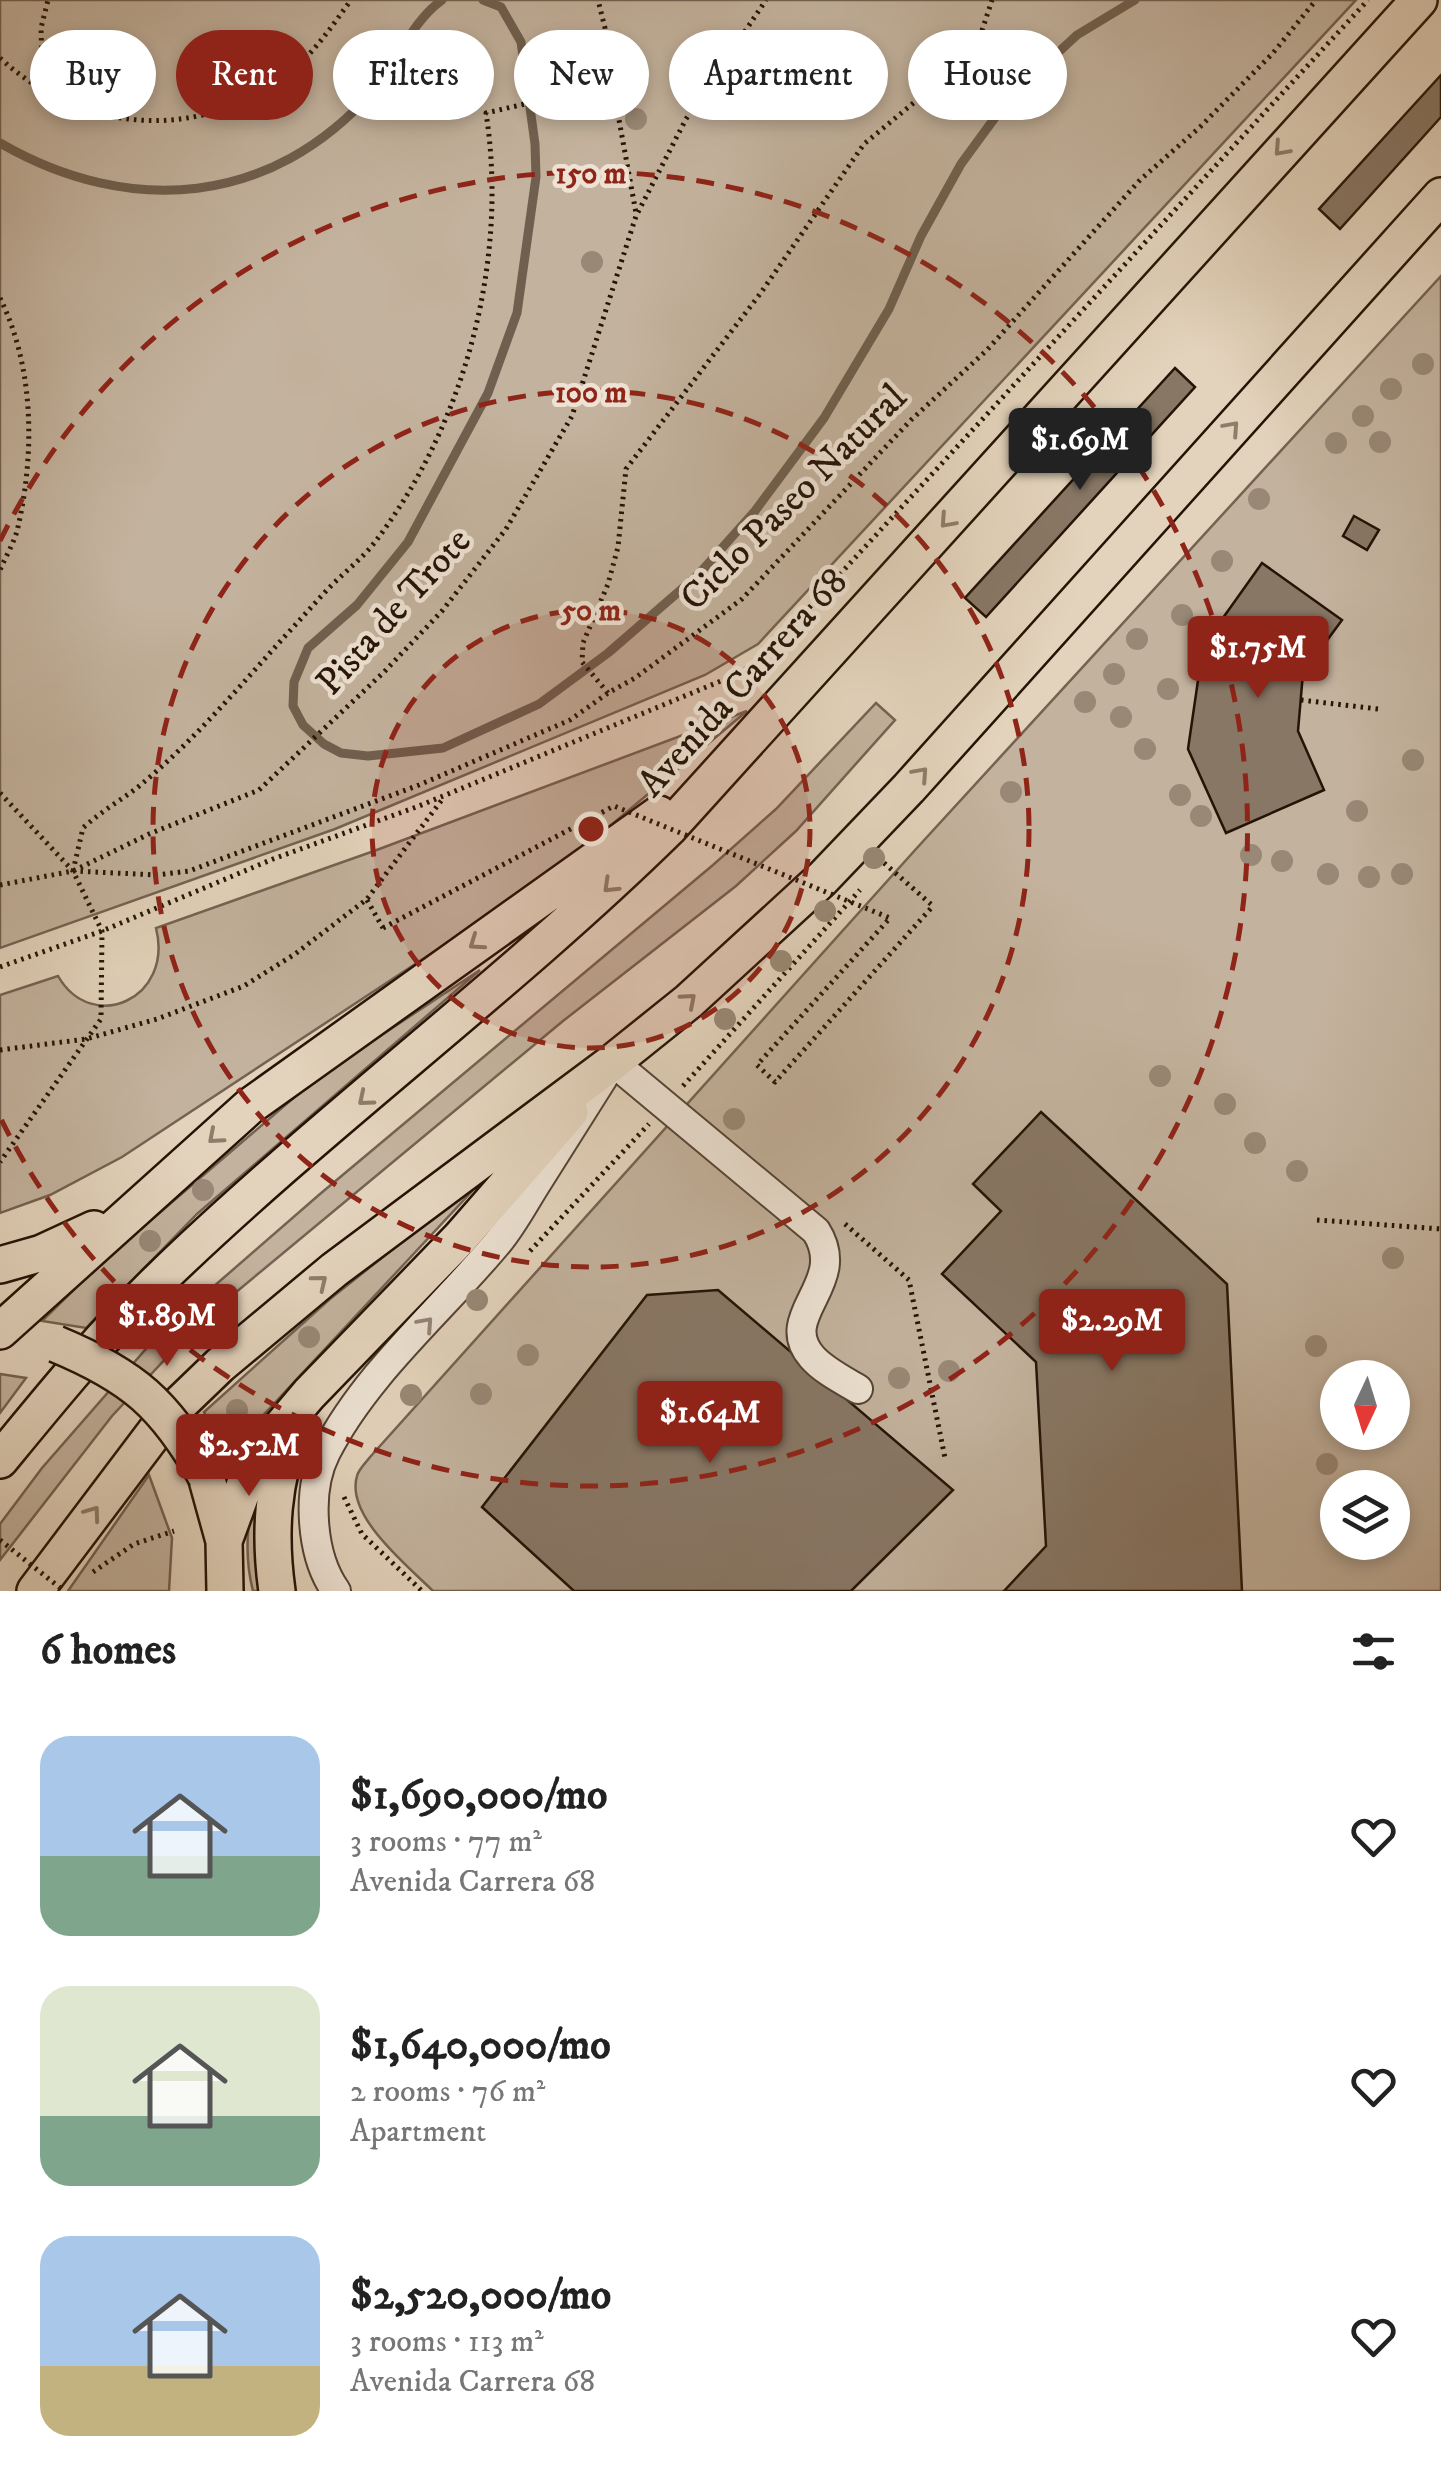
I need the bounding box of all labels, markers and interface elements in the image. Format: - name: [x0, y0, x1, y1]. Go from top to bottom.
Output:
- chip: Buy: [30, 30, 156, 120]
- chip: Rent: [176, 30, 313, 120]
- chip: Filters: [333, 30, 494, 120]
- chip: New: [514, 30, 649, 120]
- chip: Apartment: [669, 30, 888, 120]
- chip: House: [908, 30, 1067, 120]
- one-way arrow: [1275, 137, 1293, 156]
- text: 150 m: [556, 156, 627, 193]
- street label: Ciclo Paseo Natural: [671, 374, 918, 621]
- text: 100 m: [555, 375, 628, 412]
- pin: $1.69M: [999, 408, 1161, 493]
- text: $1.69M: [1031, 420, 1129, 460]
- one-way arrow: [1221, 421, 1239, 440]
- one-way arrow: [941, 509, 959, 528]
- street label: Pista de Trote: [306, 518, 482, 706]
- street label: Avenida Carrera 68: [628, 559, 858, 807]
- text: 50 m: [560, 593, 621, 630]
- pin: $1.75M: [1177, 616, 1339, 701]
- text: $1.75M: [1210, 628, 1306, 668]
- one-way arrow: [910, 767, 928, 786]
- centre of rings: [573, 811, 609, 847]
- one-way arrow: [604, 874, 622, 892]
- one-way arrow: [469, 931, 487, 949]
- one-way arrow: [677, 994, 695, 1012]
- one-way arrow: [358, 1087, 376, 1105]
- one-way arrow: [208, 1125, 227, 1143]
- one-way arrow: [308, 1276, 326, 1294]
- pin: $1.89M: [86, 1284, 248, 1369]
- pin: $2.29M: [1031, 1289, 1193, 1374]
- text: $1.89M: [118, 1296, 216, 1336]
- text: $2.29M: [1061, 1301, 1163, 1341]
- one-way arrow: [414, 1317, 432, 1336]
- north arrow: [1320, 1360, 1410, 1450]
- map controls: [1320, 1360, 1410, 1560]
- pin: $1.64M: [629, 1381, 791, 1466]
- text: $1.64M: [659, 1393, 761, 1433]
- pin: $2.52M: [168, 1414, 330, 1499]
- text: $2.52M: [198, 1426, 300, 1466]
- button: layers: [1320, 1470, 1410, 1560]
- one-way arrow: [81, 1505, 99, 1524]
- icon: filters: [1346, 1624, 1401, 1679]
- text: 6 homes: [40, 1625, 176, 1677]
- text: $1,690,000/mo: [350, 1770, 607, 1822]
- icon: home: [120, 1776, 240, 1896]
- icon: heart: [1346, 1809, 1401, 1864]
- text: 3 rooms · 77 m²: [350, 1822, 542, 1862]
- text: Avenida Carrera 68: [350, 1862, 595, 1902]
- text: $1,640,000/mo: [350, 2020, 611, 2072]
- icon: home: [120, 2026, 240, 2146]
- icon: heart: [1346, 2059, 1401, 2114]
- text: 2 rooms · 76 m²: [350, 2072, 545, 2112]
- text: Apartment: [350, 2112, 486, 2152]
- text: $2,520,000/mo: [350, 2270, 611, 2322]
- icon: home: [120, 2276, 240, 2396]
- icon: heart: [1346, 2309, 1401, 2364]
- text: 3 rooms · 113 m²: [350, 2322, 544, 2362]
- text: Avenida Carrera 68: [350, 2362, 595, 2402]

